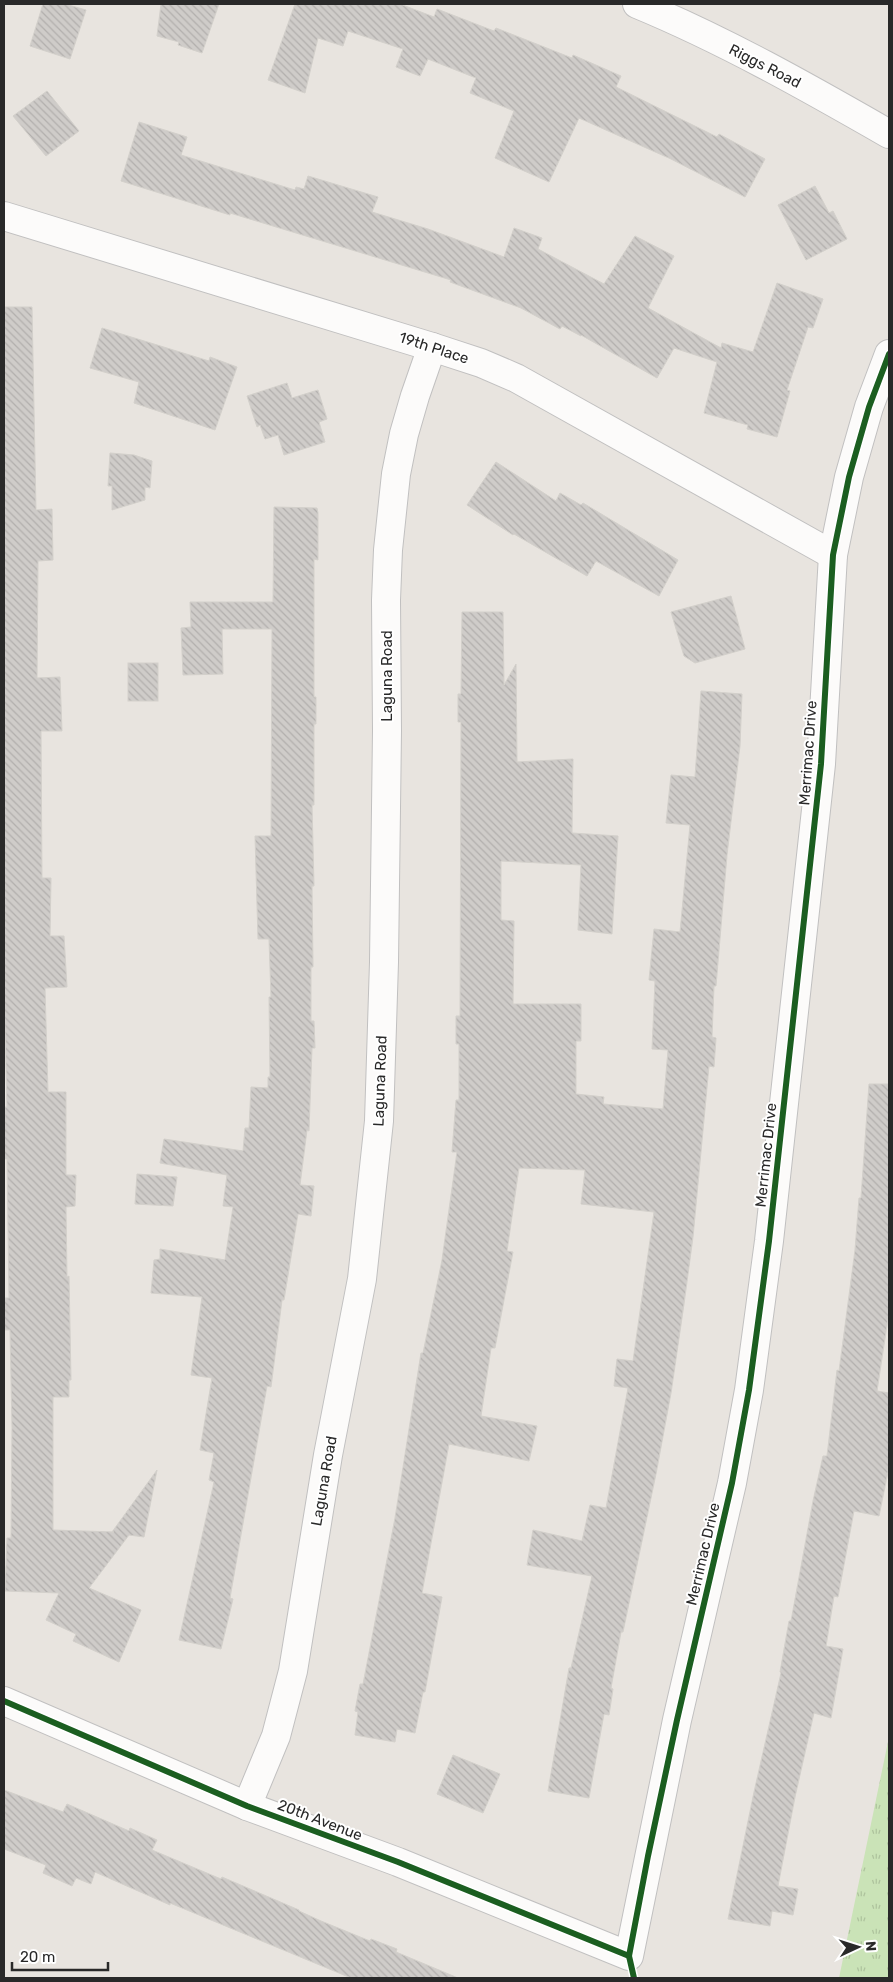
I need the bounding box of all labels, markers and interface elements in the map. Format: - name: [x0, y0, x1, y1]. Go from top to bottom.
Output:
- street label: Riggs Road: [726, 40, 804, 92]
- street label: 19th Place: [397, 328, 471, 368]
- street label: Laguna Road: [378, 630, 396, 722]
- street label: Merrimac Drive: [795, 700, 821, 806]
- street label: Laguna Road: [369, 1035, 391, 1127]
- street label: Merrimac Drive: [752, 1102, 780, 1208]
- street label: Laguna Road: [307, 1434, 341, 1528]
- street label: Merrimac Drive: [682, 1501, 724, 1607]
- street label: 20th Avenue: [275, 1796, 365, 1844]
- north arrow: [833, 1922, 883, 1972]
- scale bar: [12, 1940, 109, 1972]
- text: N: [862, 1941, 879, 1952]
- text: 20 m: [20, 1948, 55, 1966]

